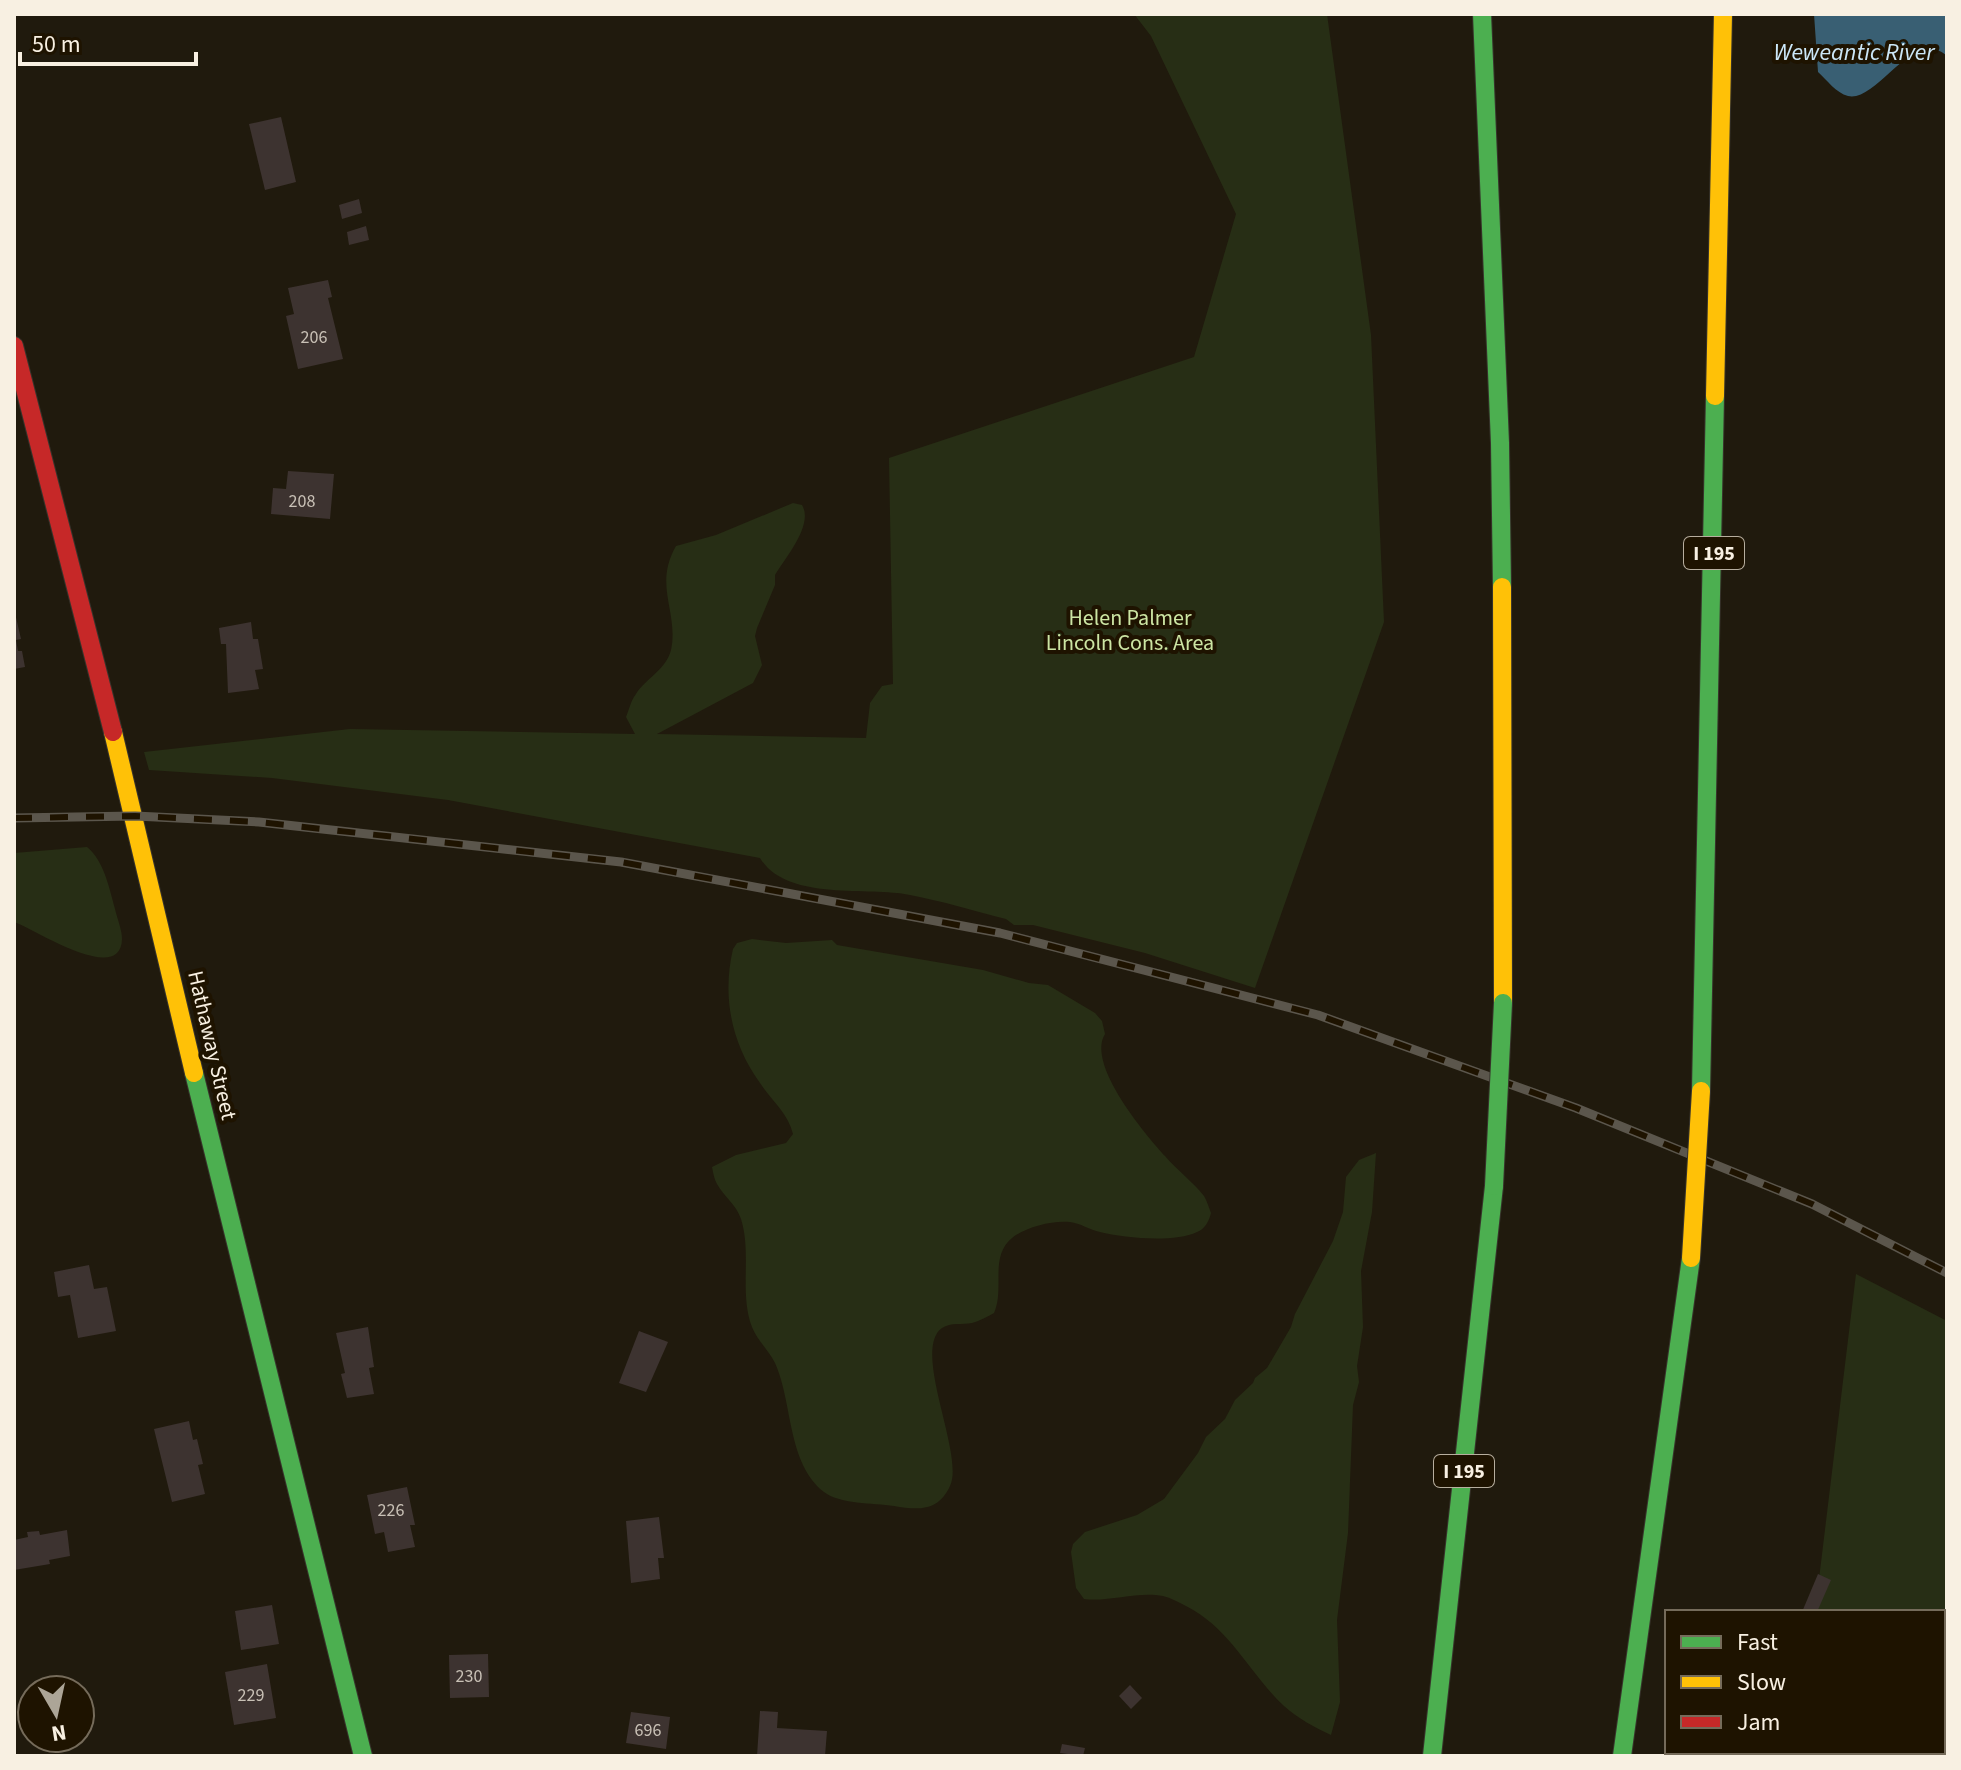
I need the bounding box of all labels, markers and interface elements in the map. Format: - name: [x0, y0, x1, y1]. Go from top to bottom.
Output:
- scale bar: [20, 16, 196, 66]
- text: 50 m: [32, 27, 81, 62]
- water label: Weweantic River: [1773, 35, 1936, 70]
- house number: 206: [301, 325, 327, 350]
- house number: 208: [289, 489, 315, 514]
- road number: I 195: [1684, 537, 1744, 569]
- park label: Helen Palmer Lincoln Cons. Area: [1046, 602, 1214, 659]
- street label: Hathaway Street: [179, 968, 245, 1123]
- road number: I 195: [1434, 1455, 1494, 1487]
- house number: 226: [378, 1498, 404, 1523]
- legend: [1665, 1610, 1945, 1754]
- text: Fast: [1737, 1625, 1778, 1660]
- house number: 230: [456, 1664, 482, 1689]
- text: Slow: [1737, 1665, 1786, 1700]
- north arrow: [16, 1674, 96, 1754]
- house number: 229: [238, 1683, 264, 1708]
- text: Jam: [1737, 1705, 1781, 1740]
- text: N: [49, 1716, 69, 1750]
- house number: 696: [635, 1718, 661, 1743]

